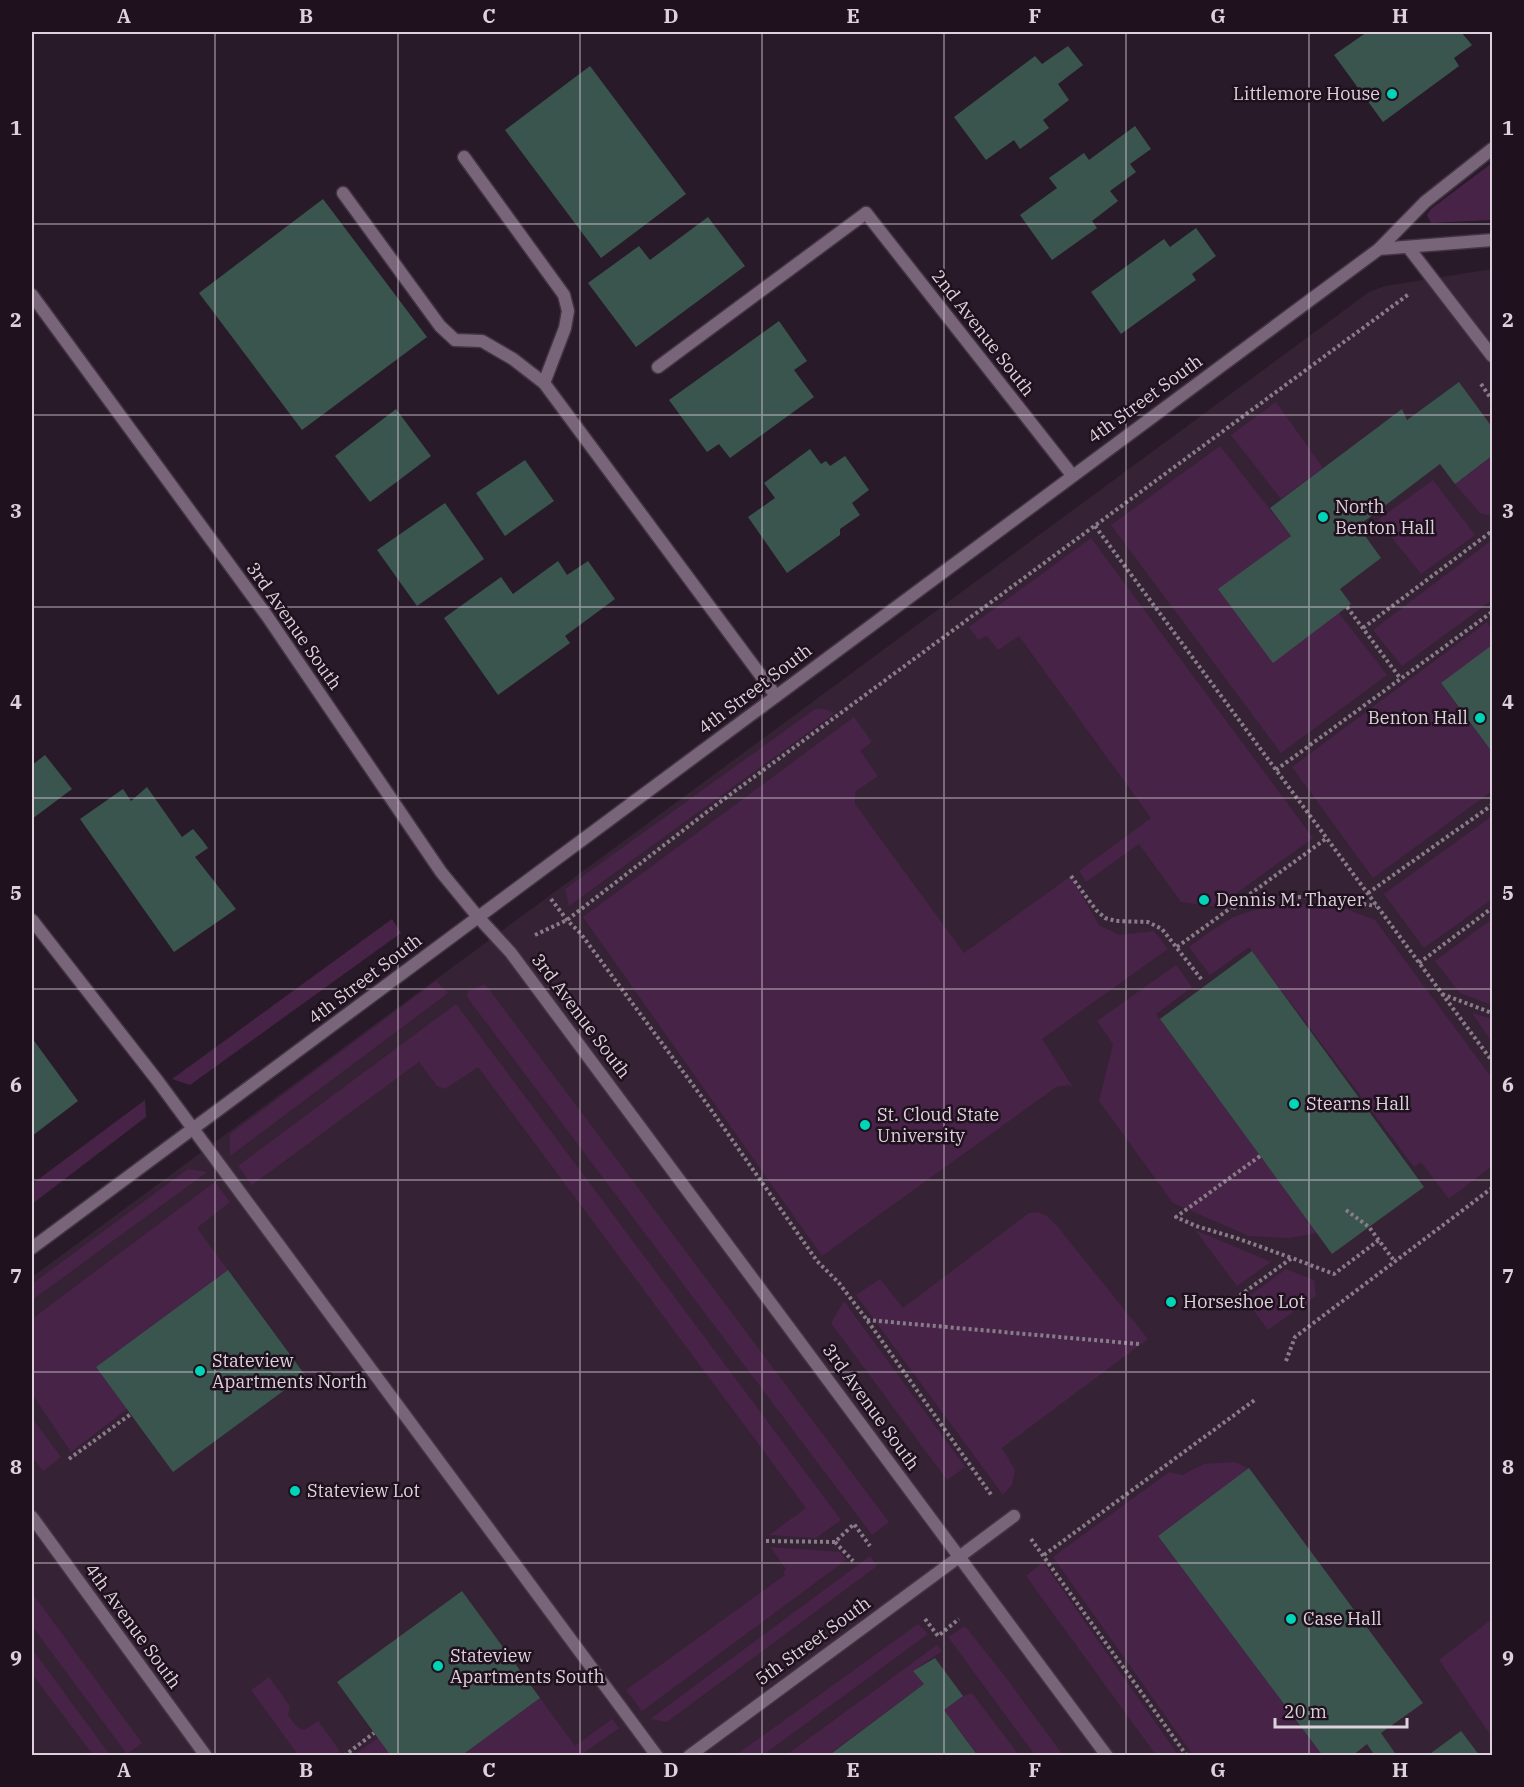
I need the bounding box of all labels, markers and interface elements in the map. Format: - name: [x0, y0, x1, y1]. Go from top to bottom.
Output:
- text: A: [117, 2, 131, 29]
- text: B: [299, 2, 313, 29]
- text: C: [482, 2, 496, 29]
- text: D: [663, 2, 679, 29]
- text: E: [846, 2, 860, 29]
- text: F: [1029, 2, 1041, 29]
- text: G: [1210, 2, 1226, 29]
- text: H: [1392, 2, 1408, 29]
- place label: Littlemore House: [1233, 82, 1380, 105]
- marker: Littlemore House: [1385, 87, 1399, 101]
- text: 1: [10, 114, 22, 141]
- text: 1: [1502, 114, 1514, 141]
- street label: 2nd Avenue South: [927, 265, 1040, 401]
- text: 2: [10, 306, 22, 333]
- text: 2: [1502, 306, 1514, 333]
- street label: 4th Street South: [1083, 349, 1207, 448]
- place label: North Benton Hall: [1335, 495, 1435, 539]
- text: 3: [10, 497, 22, 524]
- text: 3: [1502, 497, 1514, 524]
- marker: North Benton Hall: [1316, 510, 1330, 524]
- street label: 3rd Avenue South: [242, 557, 347, 694]
- street label: 4th Street South: [693, 638, 816, 739]
- text: 4: [10, 688, 22, 715]
- text: 4: [1502, 688, 1514, 715]
- place label: Benton Hall: [1368, 706, 1468, 729]
- marker: Benton Hall: [1473, 711, 1487, 725]
- text: 5: [10, 879, 22, 906]
- text: 5: [1502, 879, 1514, 906]
- place label: Dennis M. Thayer: [1216, 888, 1364, 911]
- marker: Dennis M. Thayer: [1197, 893, 1211, 907]
- street label: 4th Street South: [303, 928, 426, 1029]
- street label: 3rd Avenue South: [527, 949, 636, 1083]
- text: 6: [10, 1071, 22, 1098]
- text: 6: [1502, 1071, 1514, 1098]
- place label: Stearns Hall: [1306, 1092, 1410, 1115]
- marker: Stearns Hall: [1287, 1097, 1301, 1111]
- place label: St. Cloud State University: [877, 1103, 999, 1147]
- marker: St. Cloud State University: [858, 1118, 872, 1132]
- text: 7: [10, 1262, 22, 1289]
- text: 7: [1502, 1262, 1514, 1289]
- place label: Horseshoe Lot: [1183, 1290, 1305, 1313]
- marker: Horseshoe Lot: [1164, 1295, 1178, 1309]
- street label: 3rd Avenue South: [818, 1339, 925, 1474]
- place label: Stateview Apartments North: [212, 1349, 367, 1393]
- marker: Stateview Apartments North: [193, 1364, 207, 1378]
- text: 8: [10, 1453, 22, 1480]
- text: 8: [1502, 1453, 1514, 1480]
- place label: Stateview Lot: [307, 1479, 420, 1502]
- marker: Stateview Lot: [288, 1484, 302, 1498]
- street label: 4th Avenue South: [80, 1558, 187, 1693]
- street label: 5th Street South: [751, 1591, 875, 1690]
- place label: Case Hall: [1303, 1607, 1382, 1630]
- marker: Case Hall: [1284, 1612, 1298, 1626]
- text: 9: [10, 1644, 22, 1671]
- place label: Stateview Apartments South: [450, 1644, 605, 1688]
- text: 9: [1502, 1644, 1514, 1671]
- marker: Stateview Apartments South: [431, 1659, 445, 1673]
- scale bar: [1275, 1691, 1407, 1729]
- text: 20 m: [1284, 1700, 1327, 1723]
- text: A: [117, 1756, 131, 1783]
- text: B: [299, 1756, 313, 1783]
- text: C: [482, 1756, 496, 1783]
- text: D: [663, 1756, 679, 1783]
- text: E: [846, 1756, 860, 1783]
- text: F: [1029, 1756, 1041, 1783]
- text: G: [1210, 1756, 1226, 1783]
- text: H: [1392, 1756, 1408, 1783]

